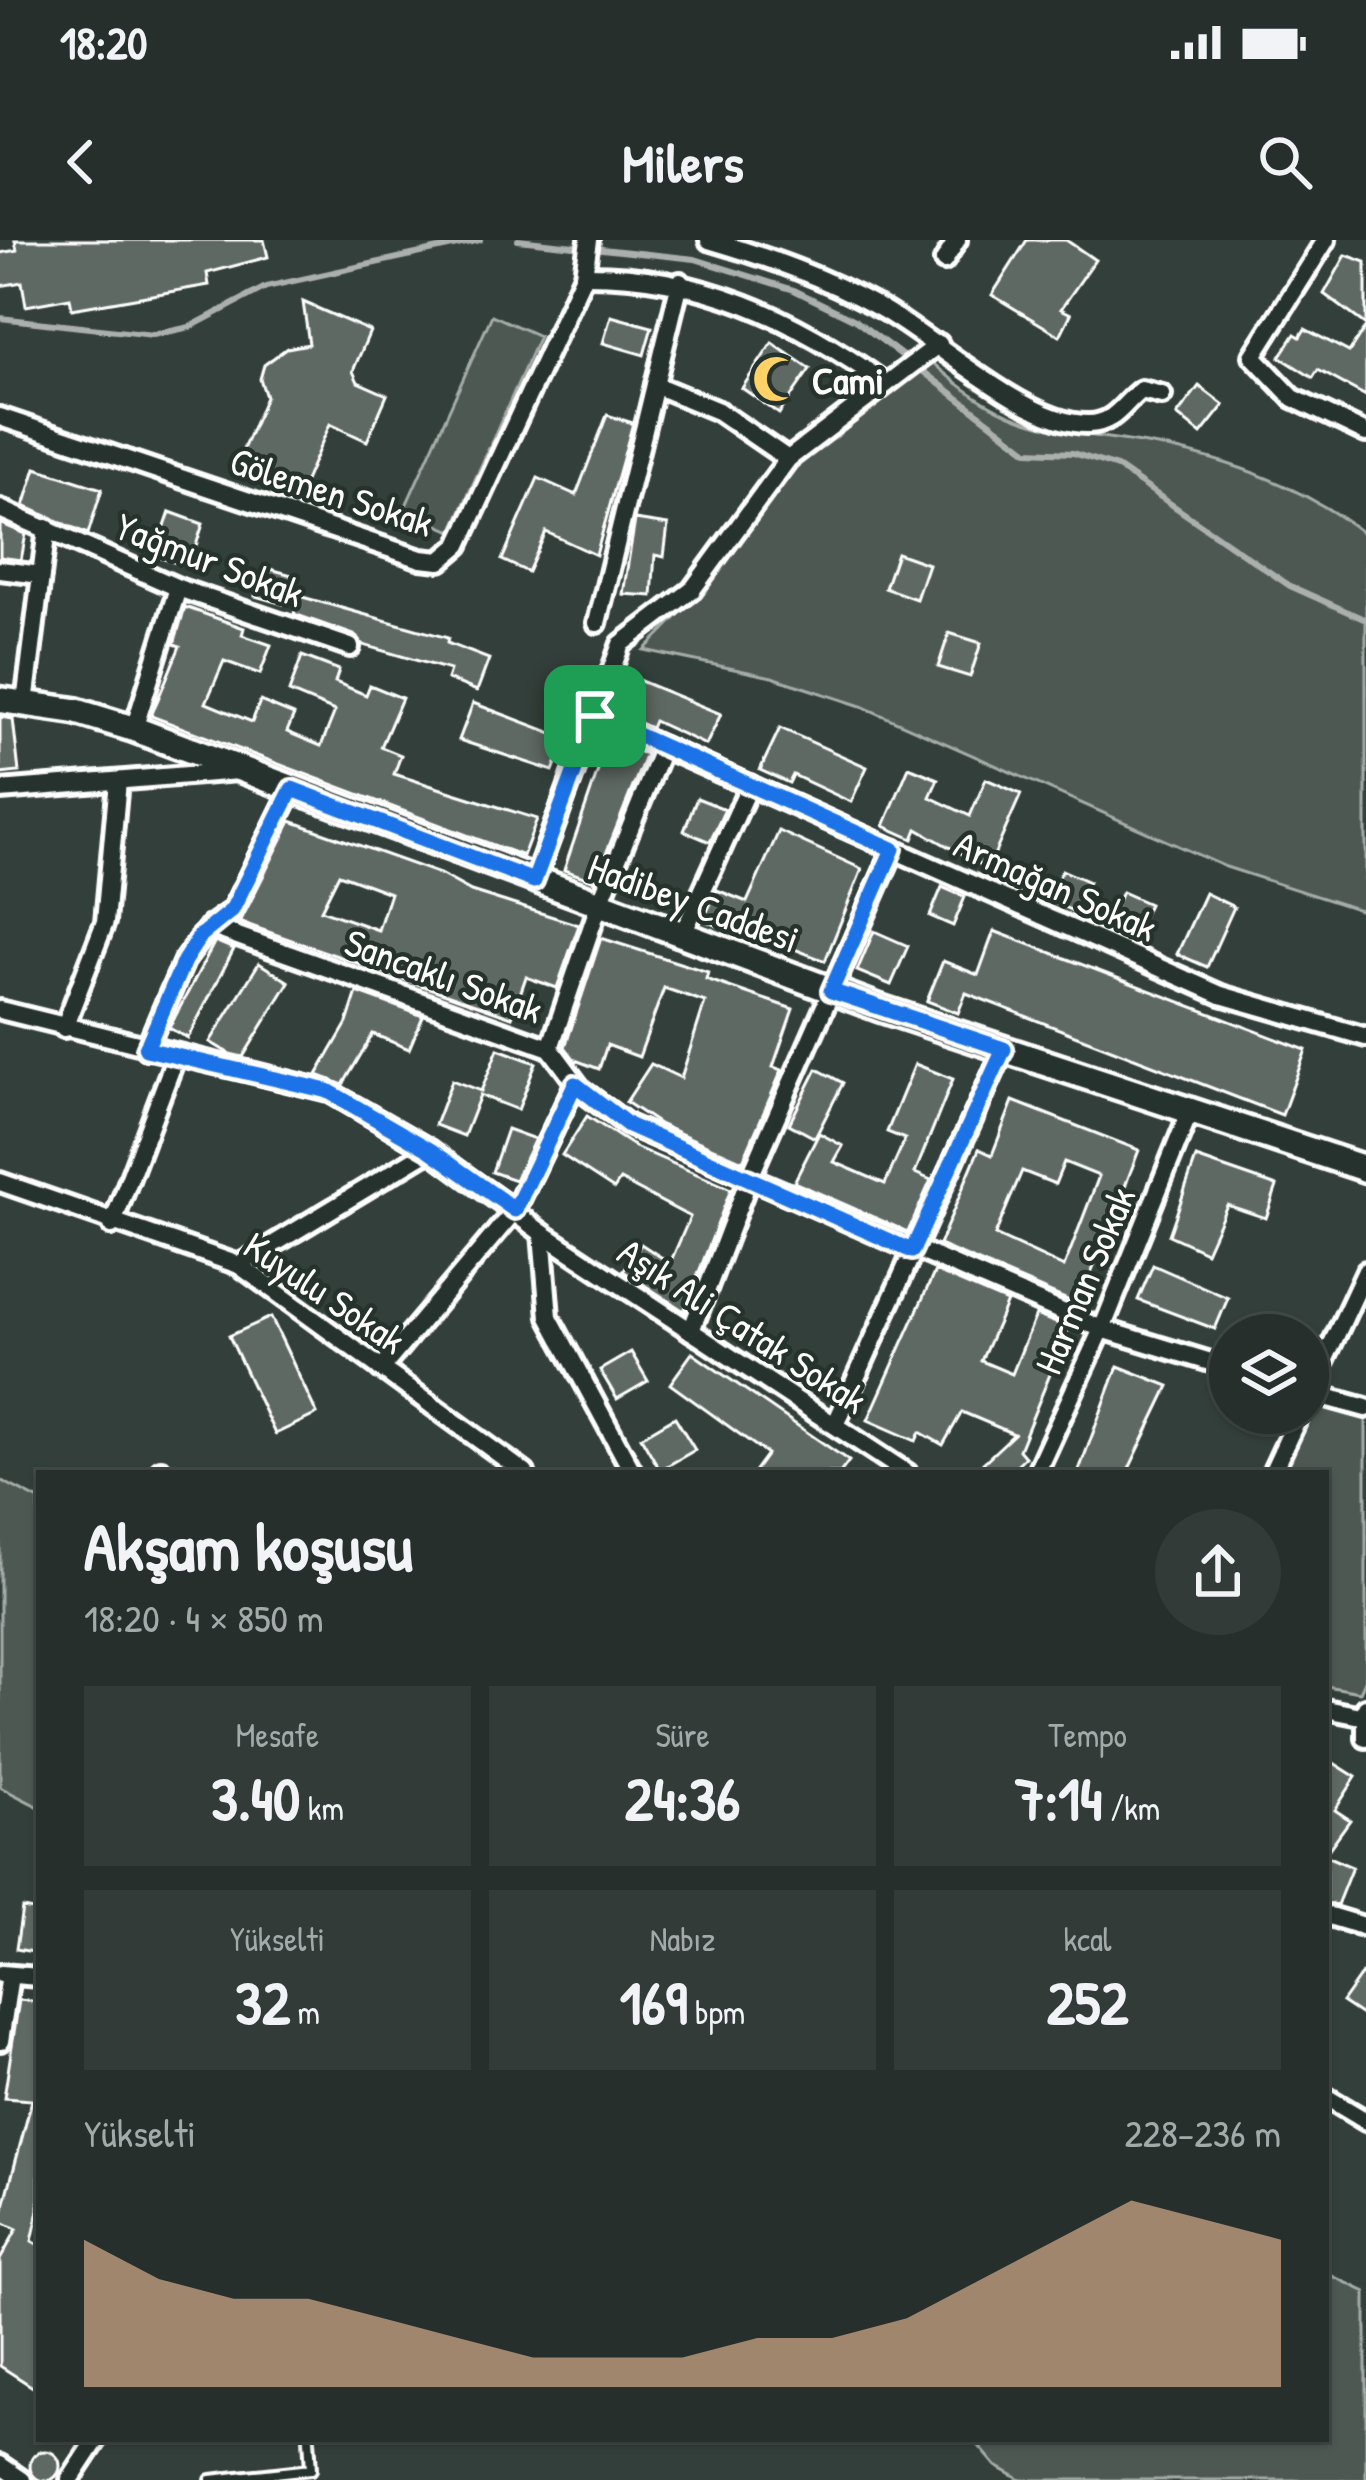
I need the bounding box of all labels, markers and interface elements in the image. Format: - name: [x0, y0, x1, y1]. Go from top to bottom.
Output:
- text: 18:20: [60, 12, 147, 73]
- text: Milers: [622, 126, 744, 199]
- icon: back: [48, 129, 114, 195]
- icon: search: [1252, 129, 1318, 195]
- place label: Cami: [812, 353, 884, 406]
- mosque icon: Cami: [751, 354, 801, 404]
- street label: Gölemen Sokak: [224, 433, 440, 549]
- street label: Yağmur Sokak: [108, 499, 312, 619]
- pin: [544, 665, 646, 767]
- icon: arrive: [562, 683, 628, 749]
- street label: Armağan Sokak: [946, 817, 1166, 953]
- street label: Hadibey Caddesi: [581, 839, 807, 965]
- street label: Sancaklı Sokak: [338, 915, 550, 1035]
- street label: Harman Sokak: [1021, 1178, 1147, 1382]
- street label: Kuyulu Sokak: [234, 1218, 416, 1366]
- street label: Aşık Ali Çatak Sokak: [608, 1225, 878, 1425]
- map controls: [1209, 1314, 1329, 1434]
- button: layers: [1209, 1314, 1329, 1434]
- text: Akşam koşusu: [84, 1501, 413, 1591]
- button: share: [1155, 1509, 1281, 1635]
- text: 18:20 · 4 × 850 m: [84, 1591, 324, 1644]
- text: Mesafe: [236, 1713, 319, 1757]
- text: Süre: [655, 1713, 710, 1757]
- text: Tempo: [1048, 1713, 1127, 1757]
- text: 3.40: [211, 1757, 300, 1839]
- text: 24:36: [625, 1757, 740, 1839]
- text: 7:14: [1015, 1757, 1103, 1839]
- text: km: [300, 1786, 344, 1830]
- text: /km: [1103, 1786, 1160, 1830]
- text: Yükselti: [230, 1917, 325, 1961]
- text: Nabız: [650, 1917, 715, 1961]
- text: kcal: [1063, 1917, 1112, 1961]
- text: 32: [235, 1961, 290, 2043]
- text: 169: [620, 1961, 688, 2043]
- text: 252: [1047, 1961, 1128, 2043]
- text: m: [290, 1990, 320, 2034]
- text: bpm: [688, 1990, 745, 2034]
- text: Yükselti: [84, 2106, 196, 2159]
- text: 228–236 m: [1124, 2106, 1281, 2159]

